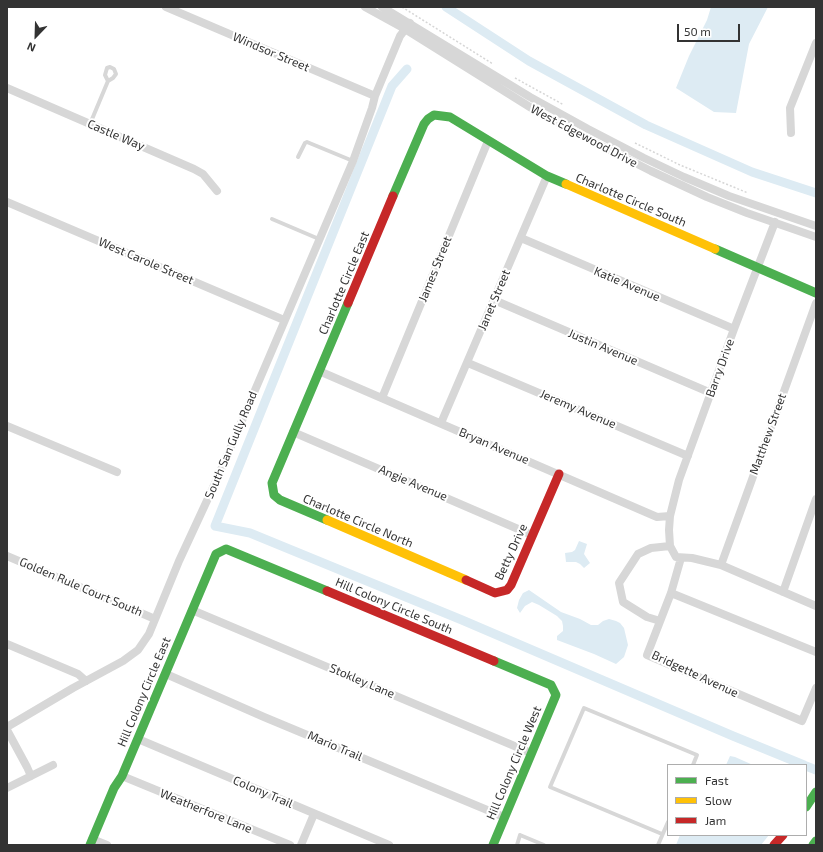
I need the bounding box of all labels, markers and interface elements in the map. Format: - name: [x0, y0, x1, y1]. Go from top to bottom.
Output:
- north arrow: [16, 16, 56, 56]
- scale bar: [679, 16, 742, 42]
- text: 50 m: [684, 24, 711, 38]
- street label: Windsor Street: [230, 29, 312, 75]
- text: N: [25, 40, 37, 55]
- street label: West Edgewood Drive: [528, 102, 640, 170]
- street label: Castle Way: [85, 116, 147, 154]
- street label: Charlotte Circle South: [574, 170, 688, 230]
- street label: Charlotte Circle East: [316, 229, 372, 337]
- street label: West Carole Street: [96, 234, 196, 288]
- street label: James Street: [415, 234, 455, 304]
- street label: Katie Avenue: [592, 264, 662, 304]
- street label: Janet Street: [475, 267, 513, 333]
- street label: Justin Avenue: [566, 326, 640, 368]
- street label: Barry Drive: [703, 337, 737, 399]
- street label: Jeremy Avenue: [538, 386, 618, 432]
- street label: South San Gully Road: [202, 389, 260, 501]
- street label: Matthew Street: [747, 391, 789, 477]
- street label: Bryan Avenue: [457, 425, 531, 467]
- street label: Angie Avenue: [376, 462, 450, 504]
- street label: Charlotte Circle North: [301, 491, 415, 551]
- street label: Betty Drive: [492, 522, 530, 582]
- street label: Golden Rule Court South: [17, 555, 145, 619]
- street label: Hill Colony Circle South: [333, 575, 455, 637]
- street label: Hill Colony Circle East: [114, 635, 174, 749]
- street label: Bridgette Avenue: [650, 648, 740, 700]
- street label: Stokley Lane: [327, 661, 397, 701]
- street label: Hill Colony Circle West: [484, 704, 544, 822]
- street label: Mario Trail: [305, 728, 365, 764]
- legend: [667, 764, 807, 836]
- street label: Colony Trail: [231, 773, 295, 811]
- text: Fast: [705, 773, 728, 787]
- street label: Weatherfore Lane: [158, 786, 254, 836]
- text: Slow: [705, 793, 732, 807]
- text: Jam: [705, 813, 726, 827]

